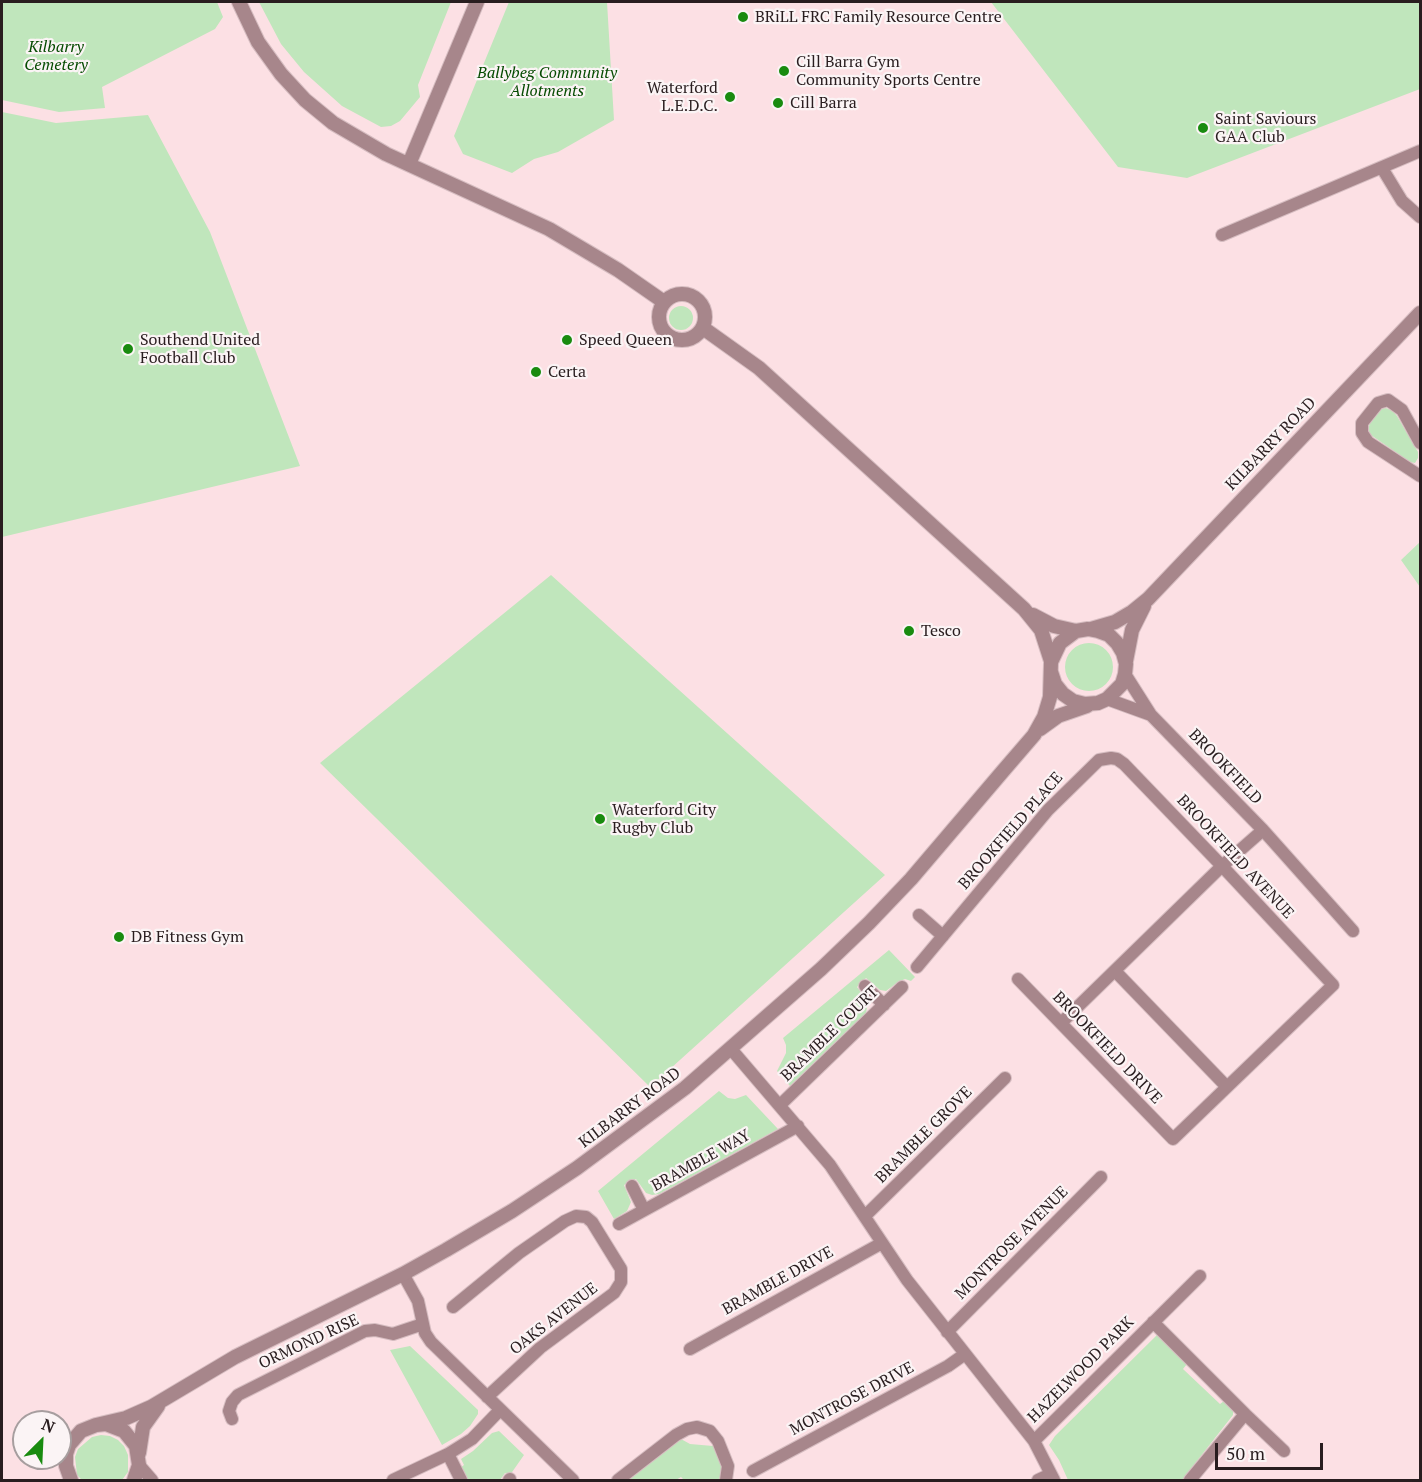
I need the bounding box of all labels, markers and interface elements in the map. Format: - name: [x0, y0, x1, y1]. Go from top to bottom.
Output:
- place label: BRiLL FRC Family Resource Centre: [755, 7, 1002, 27]
- marker: BRiLL FRC Family Resource Centre: [736, 10, 750, 24]
- park label: Kilbarry Cemetery: [24, 37, 88, 75]
- place label: Cill Barra Gym Community Sports Centre: [796, 52, 981, 90]
- park label: Ballybeg Community Allotments: [477, 63, 617, 101]
- marker: Cill Barra Gym Community Sports Centre: [777, 64, 791, 78]
- place label: Waterford L.E.D.C.: [647, 78, 718, 116]
- marker: Waterford L.E.D.C.: [723, 90, 737, 104]
- place label: Cill Barra: [790, 93, 857, 113]
- marker: Cill Barra: [771, 96, 785, 110]
- place label: Saint Saviours GAA Club: [1215, 109, 1316, 147]
- marker: Saint Saviours GAA Club: [1196, 121, 1210, 135]
- place label: Southend United Football Club: [140, 330, 260, 368]
- place label: Speed Queen: [579, 330, 672, 350]
- marker: Speed Queen: [560, 333, 574, 347]
- marker: Southend United Football Club: [121, 342, 135, 356]
- place label: Certa: [548, 362, 586, 382]
- marker: Certa: [529, 365, 543, 379]
- street label: KILBARRY ROAD: [1222, 393, 1320, 495]
- place label: Tesco: [921, 621, 961, 641]
- marker: Tesco: [902, 624, 916, 638]
- street label: BROOKFIELD: [1184, 725, 1266, 809]
- street label: BROOKFIELD PLACE: [955, 768, 1067, 894]
- street label: BROOKFIELD AVENUE: [1173, 791, 1297, 923]
- place label: Waterford City Rugby Club: [612, 800, 716, 838]
- marker: Waterford City Rugby Club: [593, 812, 607, 826]
- place label: DB Fitness Gym: [131, 927, 244, 947]
- marker: DB Fitness Gym: [112, 930, 126, 944]
- street label: BRAMBLE COURT: [777, 982, 883, 1086]
- street label: BROOKFIELD DRIVE: [1048, 988, 1166, 1108]
- street label: KILBARRY ROAD: [575, 1064, 685, 1152]
- street label: BRAMBLE GROVE: [872, 1083, 976, 1187]
- street label: BRAMBLE WAY: [648, 1126, 754, 1196]
- street label: MONTROSE AVENUE: [951, 1182, 1073, 1304]
- street label: BRAMBLE DRIVE: [719, 1243, 837, 1319]
- street label: OAKS AVENUE: [506, 1279, 602, 1359]
- street label: ORMOND RISE: [256, 1310, 362, 1374]
- street label: HAZELWOOD PARK: [1024, 1313, 1138, 1427]
- street label: MONTROSE DRIVE: [787, 1358, 917, 1440]
- north arrow: [12, 1410, 72, 1470]
- text: N: [38, 1413, 59, 1438]
- scale bar: [1218, 1431, 1326, 1469]
- text: 50 m: [1226, 1441, 1265, 1465]

